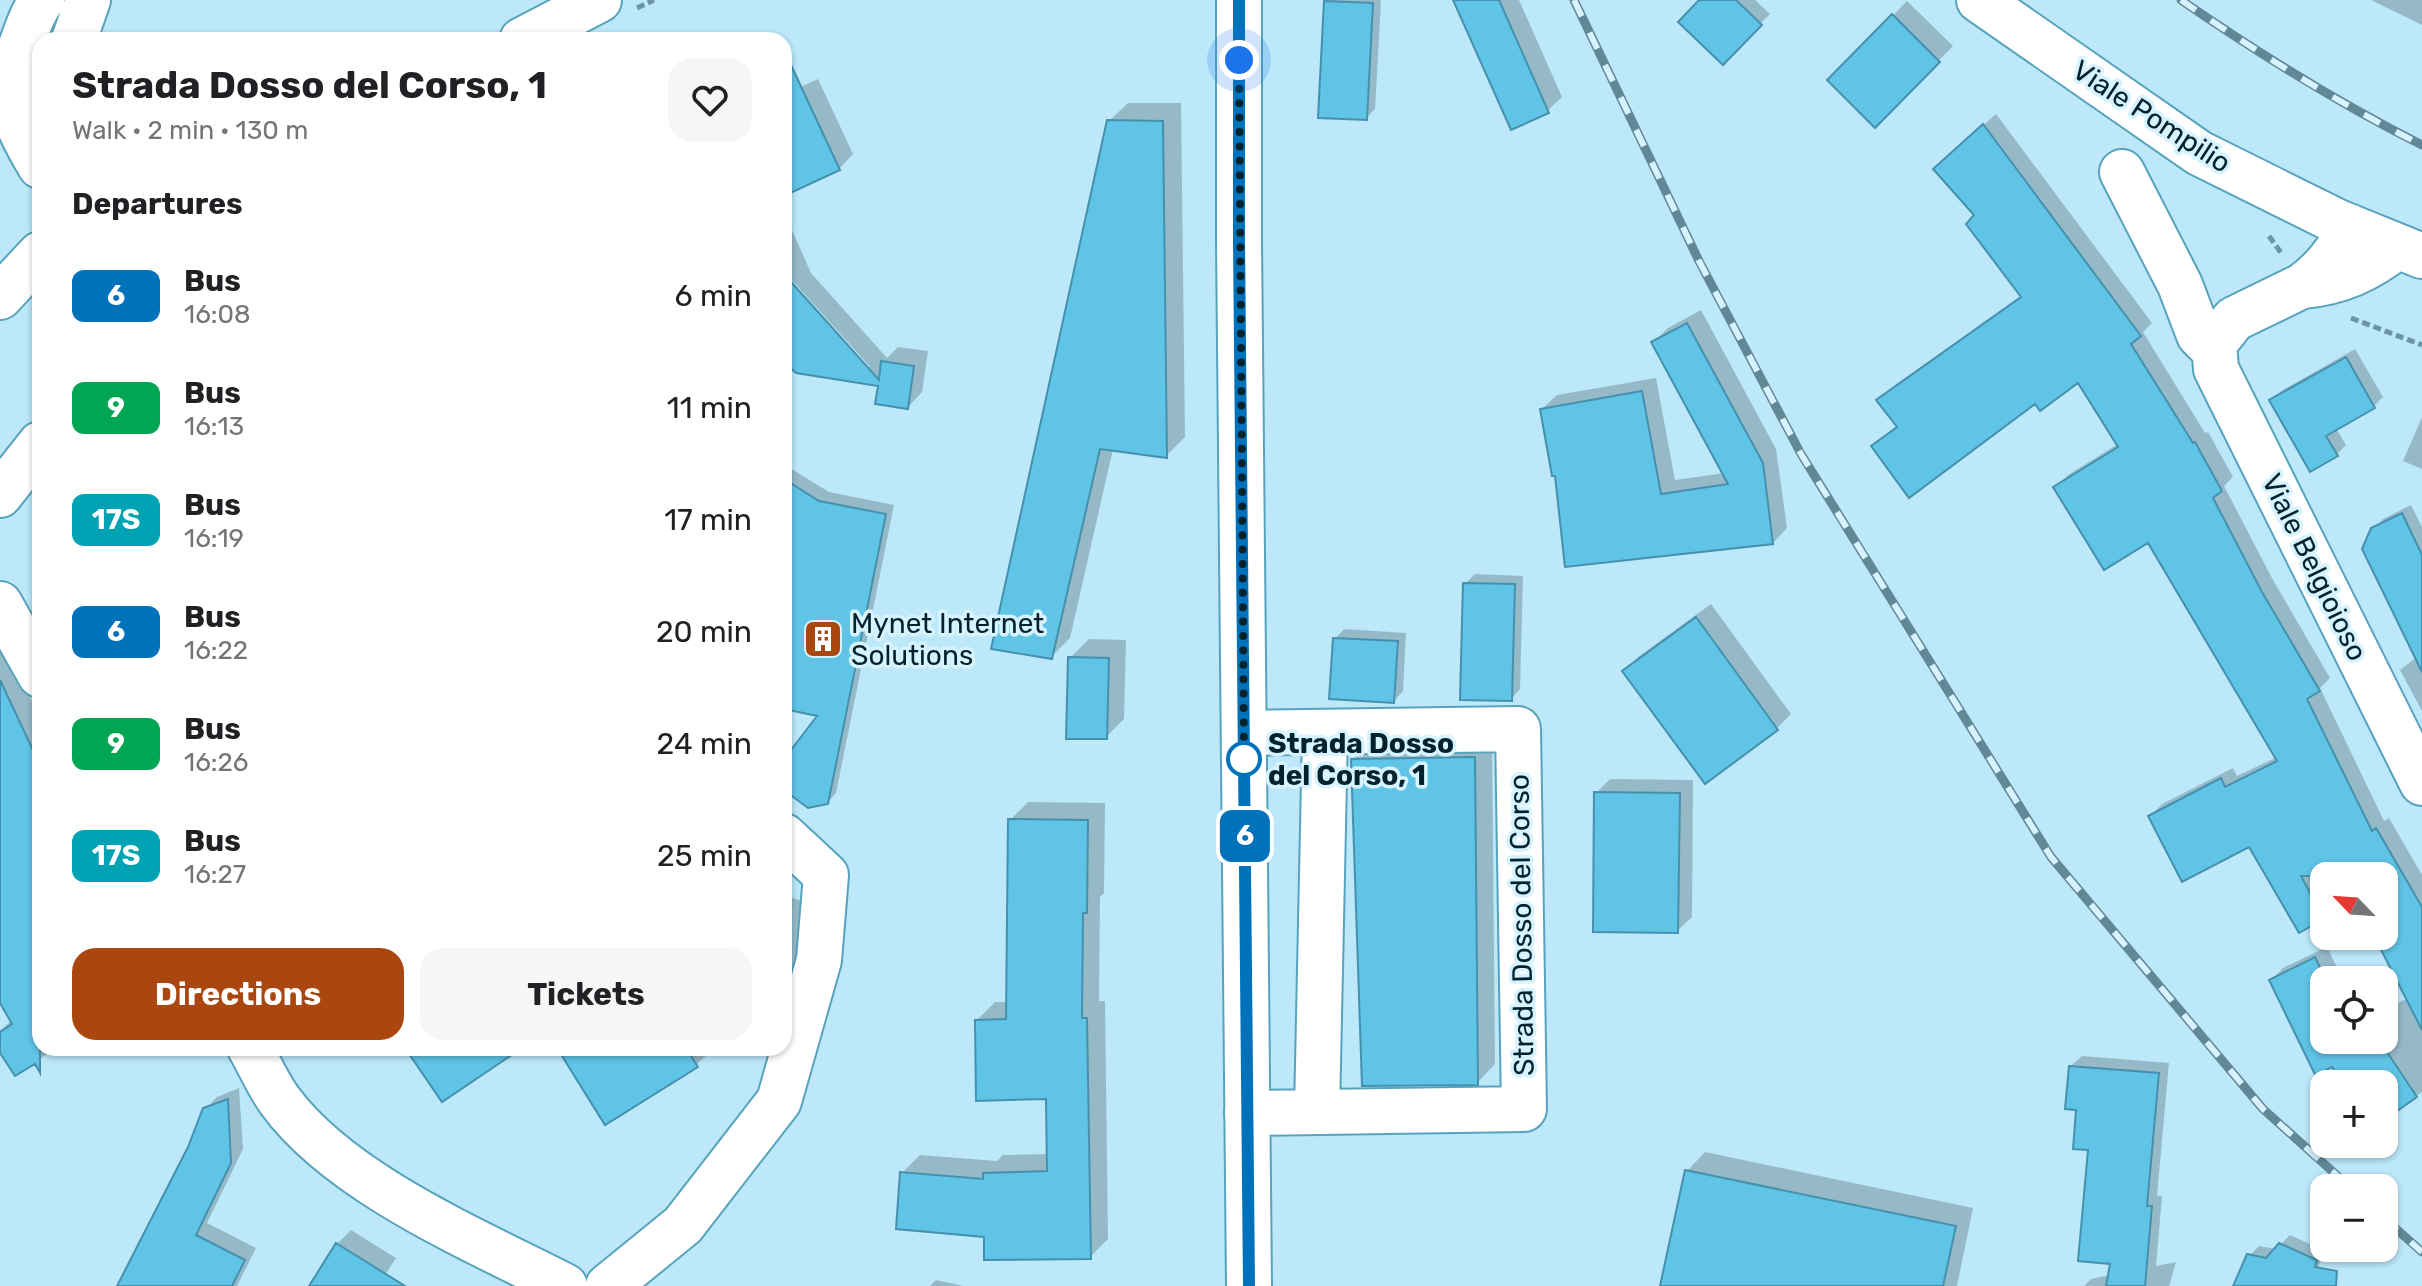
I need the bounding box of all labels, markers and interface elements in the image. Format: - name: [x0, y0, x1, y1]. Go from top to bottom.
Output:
- your location: [1219, 40, 1259, 80]
- street label: Viale Pompilio: [2067, 53, 2237, 180]
- button: heart: [668, 58, 752, 142]
- text: Strada Dosso del Corso, 1: [72, 62, 547, 108]
- text: Walk · 2 min · 130 m: [72, 115, 308, 146]
- text: Departures: [72, 186, 243, 222]
- text: Bus: [184, 263, 241, 299]
- text: 6 min: [674, 278, 752, 314]
- text: 6: [107, 279, 125, 312]
- text: 16:08: [184, 299, 251, 330]
- text: Bus: [184, 375, 241, 411]
- text: 11 min: [667, 390, 752, 426]
- text: 9: [107, 391, 125, 424]
- text: 16:13: [184, 411, 244, 442]
- street label: Viale Belgioioso: [2255, 468, 2374, 666]
- text: Bus: [184, 487, 241, 523]
- text: 17 min: [664, 502, 752, 538]
- text: 17S: [92, 503, 140, 536]
- text: 16:19: [184, 523, 244, 554]
- text: Bus: [184, 599, 241, 635]
- place label: Mynet Internet Solutions: [851, 607, 1044, 672]
- text: 20 min: [656, 614, 752, 650]
- text: 6: [107, 615, 125, 648]
- building icon: Mynet Internet Solutions: [802, 618, 844, 660]
- text: 16:22: [184, 635, 248, 666]
- text: Bus: [184, 711, 241, 747]
- text: 24 min: [657, 726, 752, 762]
- text: 9: [107, 727, 125, 760]
- place label: Strada Dosso del Corso, 1: [1268, 727, 1454, 792]
- marker: Strada Dosso del Corso, 1: [1227, 742, 1261, 776]
- text: 16:26: [184, 747, 248, 778]
- street label: Strada Dosso del Corso: [1502, 774, 1541, 1076]
- line badge: 6: [1219, 810, 1271, 862]
- text: 6: [1236, 819, 1254, 852]
- text: Bus: [184, 823, 241, 859]
- text: 25 min: [657, 838, 752, 874]
- text: 17S: [92, 839, 140, 872]
- text: 16:27: [184, 859, 246, 890]
- north arrow: [2310, 862, 2398, 950]
- map controls: [2310, 862, 2398, 1262]
- button: Directions: [72, 948, 404, 1040]
- button: Tickets: [420, 948, 752, 1040]
- button: locate: [2310, 966, 2398, 1054]
- button: +: [2310, 1070, 2398, 1158]
- button: −: [2310, 1174, 2398, 1262]

